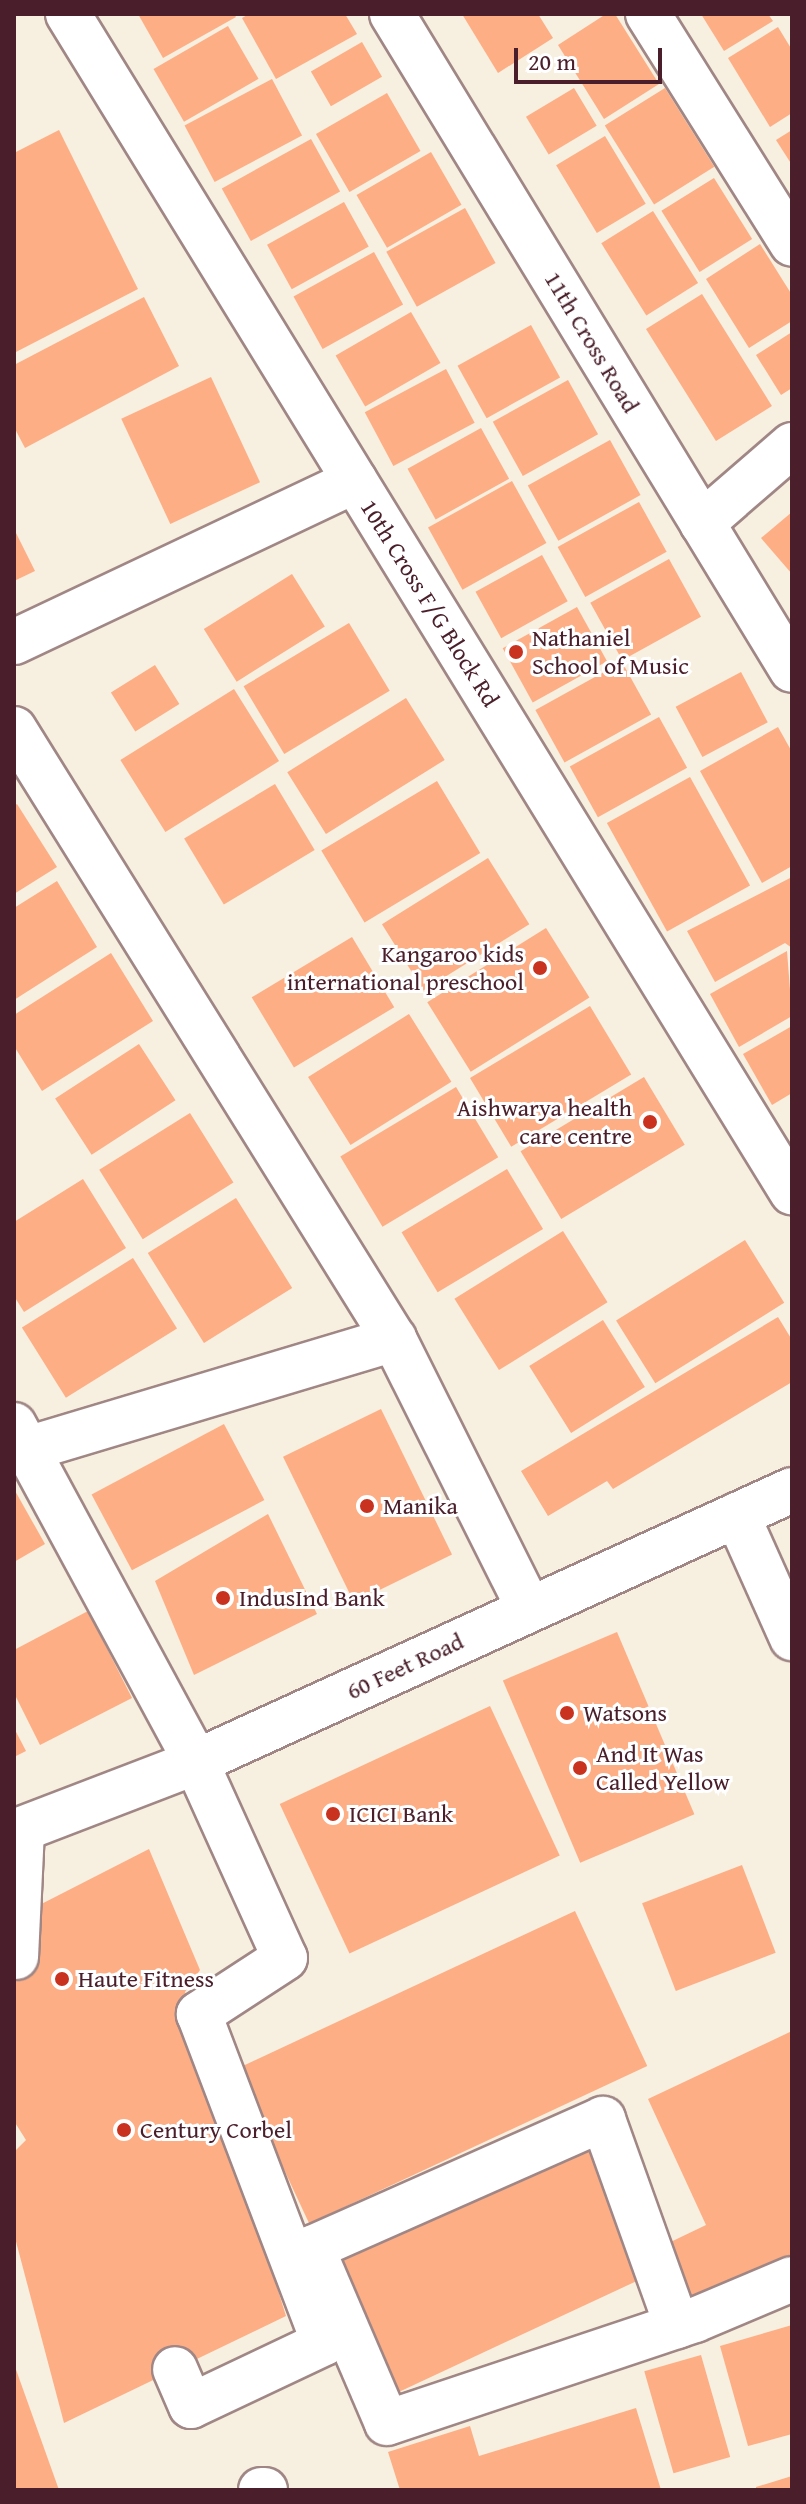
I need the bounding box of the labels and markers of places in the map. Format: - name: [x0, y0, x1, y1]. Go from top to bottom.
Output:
- place label: Nathaniel School of Music: [532, 624, 689, 680]
- marker: Nathaniel School of Music: [507, 643, 525, 661]
- place label: Kangaroo kids international preschool: [287, 940, 524, 996]
- marker: Kangaroo kids international preschool: [531, 959, 549, 977]
- place label: Aishwarya health care centre: [457, 1094, 632, 1150]
- marker: Aishwarya health care centre: [639, 1111, 661, 1133]
- place label: Manika: [383, 1492, 458, 1520]
- marker: Manika: [358, 1497, 376, 1515]
- place label: IndusInd Bank: [239, 1584, 385, 1612]
- marker: IndusInd Bank: [214, 1589, 232, 1607]
- place label: Watsons: [583, 1699, 667, 1727]
- marker: Watsons: [558, 1704, 576, 1722]
- place label: And It Was Called Yellow: [596, 1740, 730, 1796]
- marker: And It Was Called Yellow: [571, 1759, 589, 1777]
- place label: ICICI Bank: [349, 1800, 453, 1828]
- marker: ICICI Bank: [324, 1805, 342, 1823]
- place label: Haute Fitness: [78, 1965, 214, 1993]
- marker: Haute Fitness: [53, 1970, 71, 1988]
- place label: Century Corbel: [140, 2116, 292, 2144]
- marker: Century Corbel: [115, 2121, 133, 2139]

